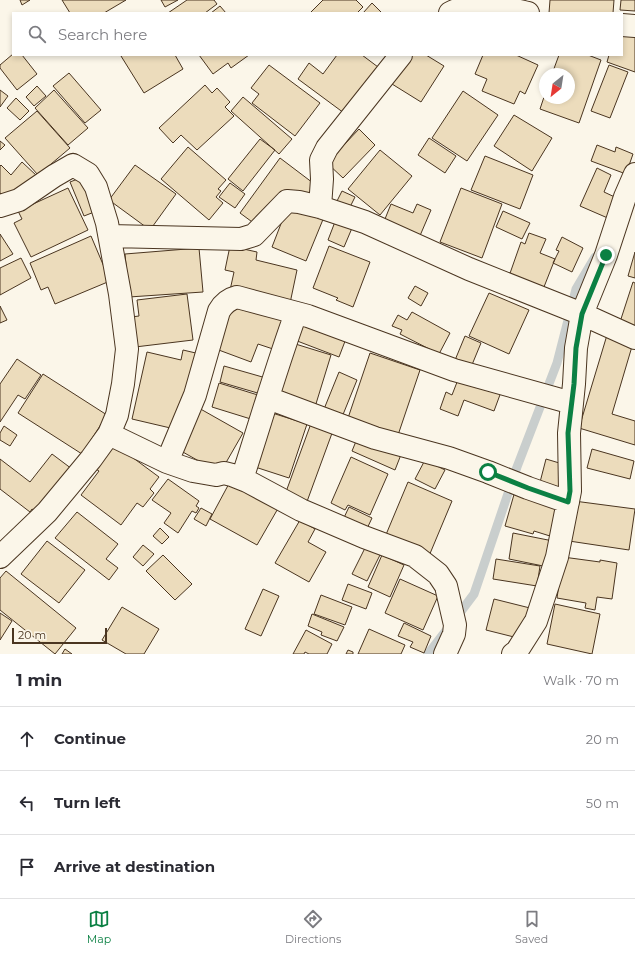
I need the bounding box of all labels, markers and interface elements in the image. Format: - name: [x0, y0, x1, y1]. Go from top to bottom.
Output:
- search box: [12, 12, 623, 56]
- icon: search: [26, 23, 48, 45]
- text: Search here: [58, 25, 147, 44]
- north arrow: [539, 68, 575, 104]
- route end: [597, 246, 615, 264]
- route start: [479, 463, 497, 481]
- scale bar: [12, 626, 107, 645]
- text: 20 m: [18, 628, 46, 642]
- text: 1 min: [16, 670, 62, 690]
- text: Walk · 70 m: [543, 672, 619, 688]
- icon: ahead: [16, 728, 38, 750]
- text: Continue: [54, 729, 126, 748]
- text: 20 m: [586, 731, 619, 747]
- icon: left: [16, 792, 38, 814]
- text: Turn left: [54, 793, 121, 812]
- text: 50 m: [586, 795, 619, 811]
- icon: arrive: [16, 856, 38, 878]
- text: Arrive at destination: [54, 857, 215, 876]
- tab: Map: [87, 908, 111, 946]
- tab: Directions: [285, 908, 341, 946]
- tab: Saved: [515, 908, 548, 946]

